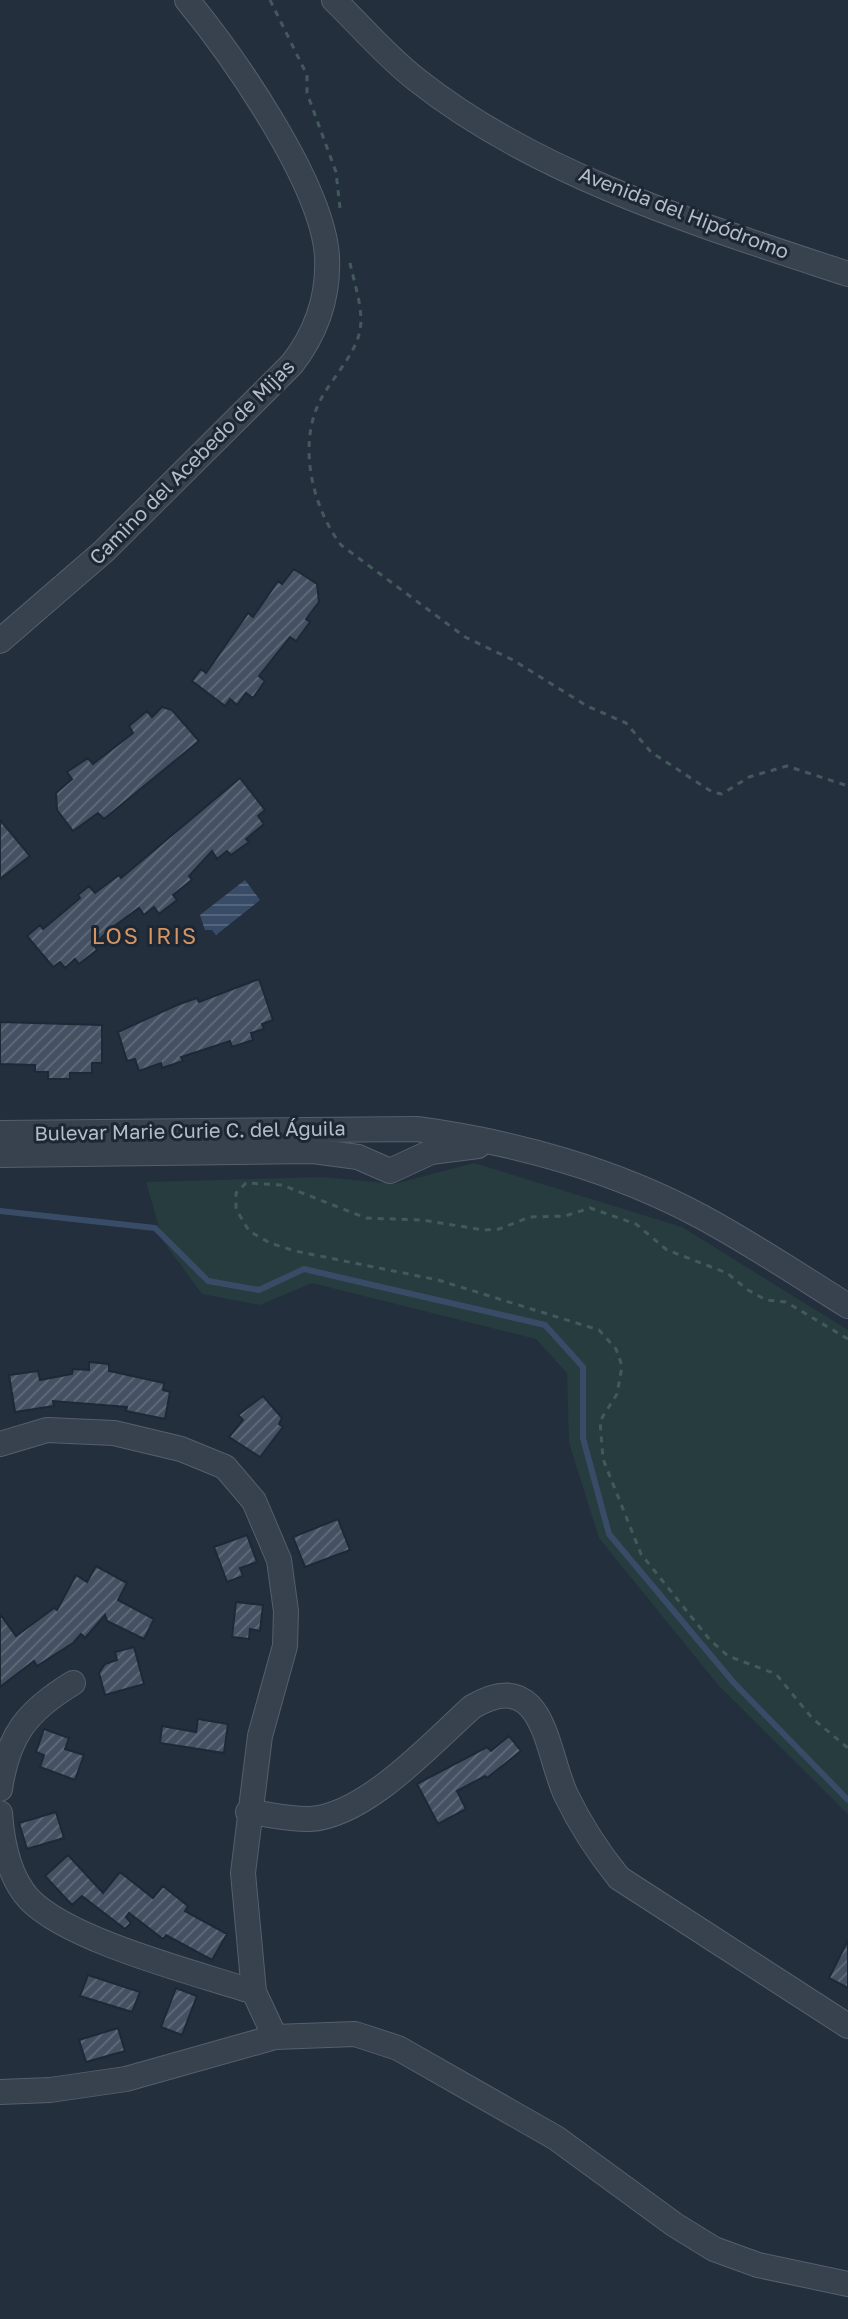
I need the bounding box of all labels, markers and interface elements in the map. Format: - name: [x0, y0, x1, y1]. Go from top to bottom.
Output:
- street label: Avenida del Hipódromo: [576, 161, 793, 263]
- street label: Camino del Acebedo de Mijas: [84, 354, 299, 569]
- district label: LOS IRIS: [92, 922, 198, 949]
- street label: Bulevar Marie Curie C. del Águila: [34, 1115, 346, 1145]

